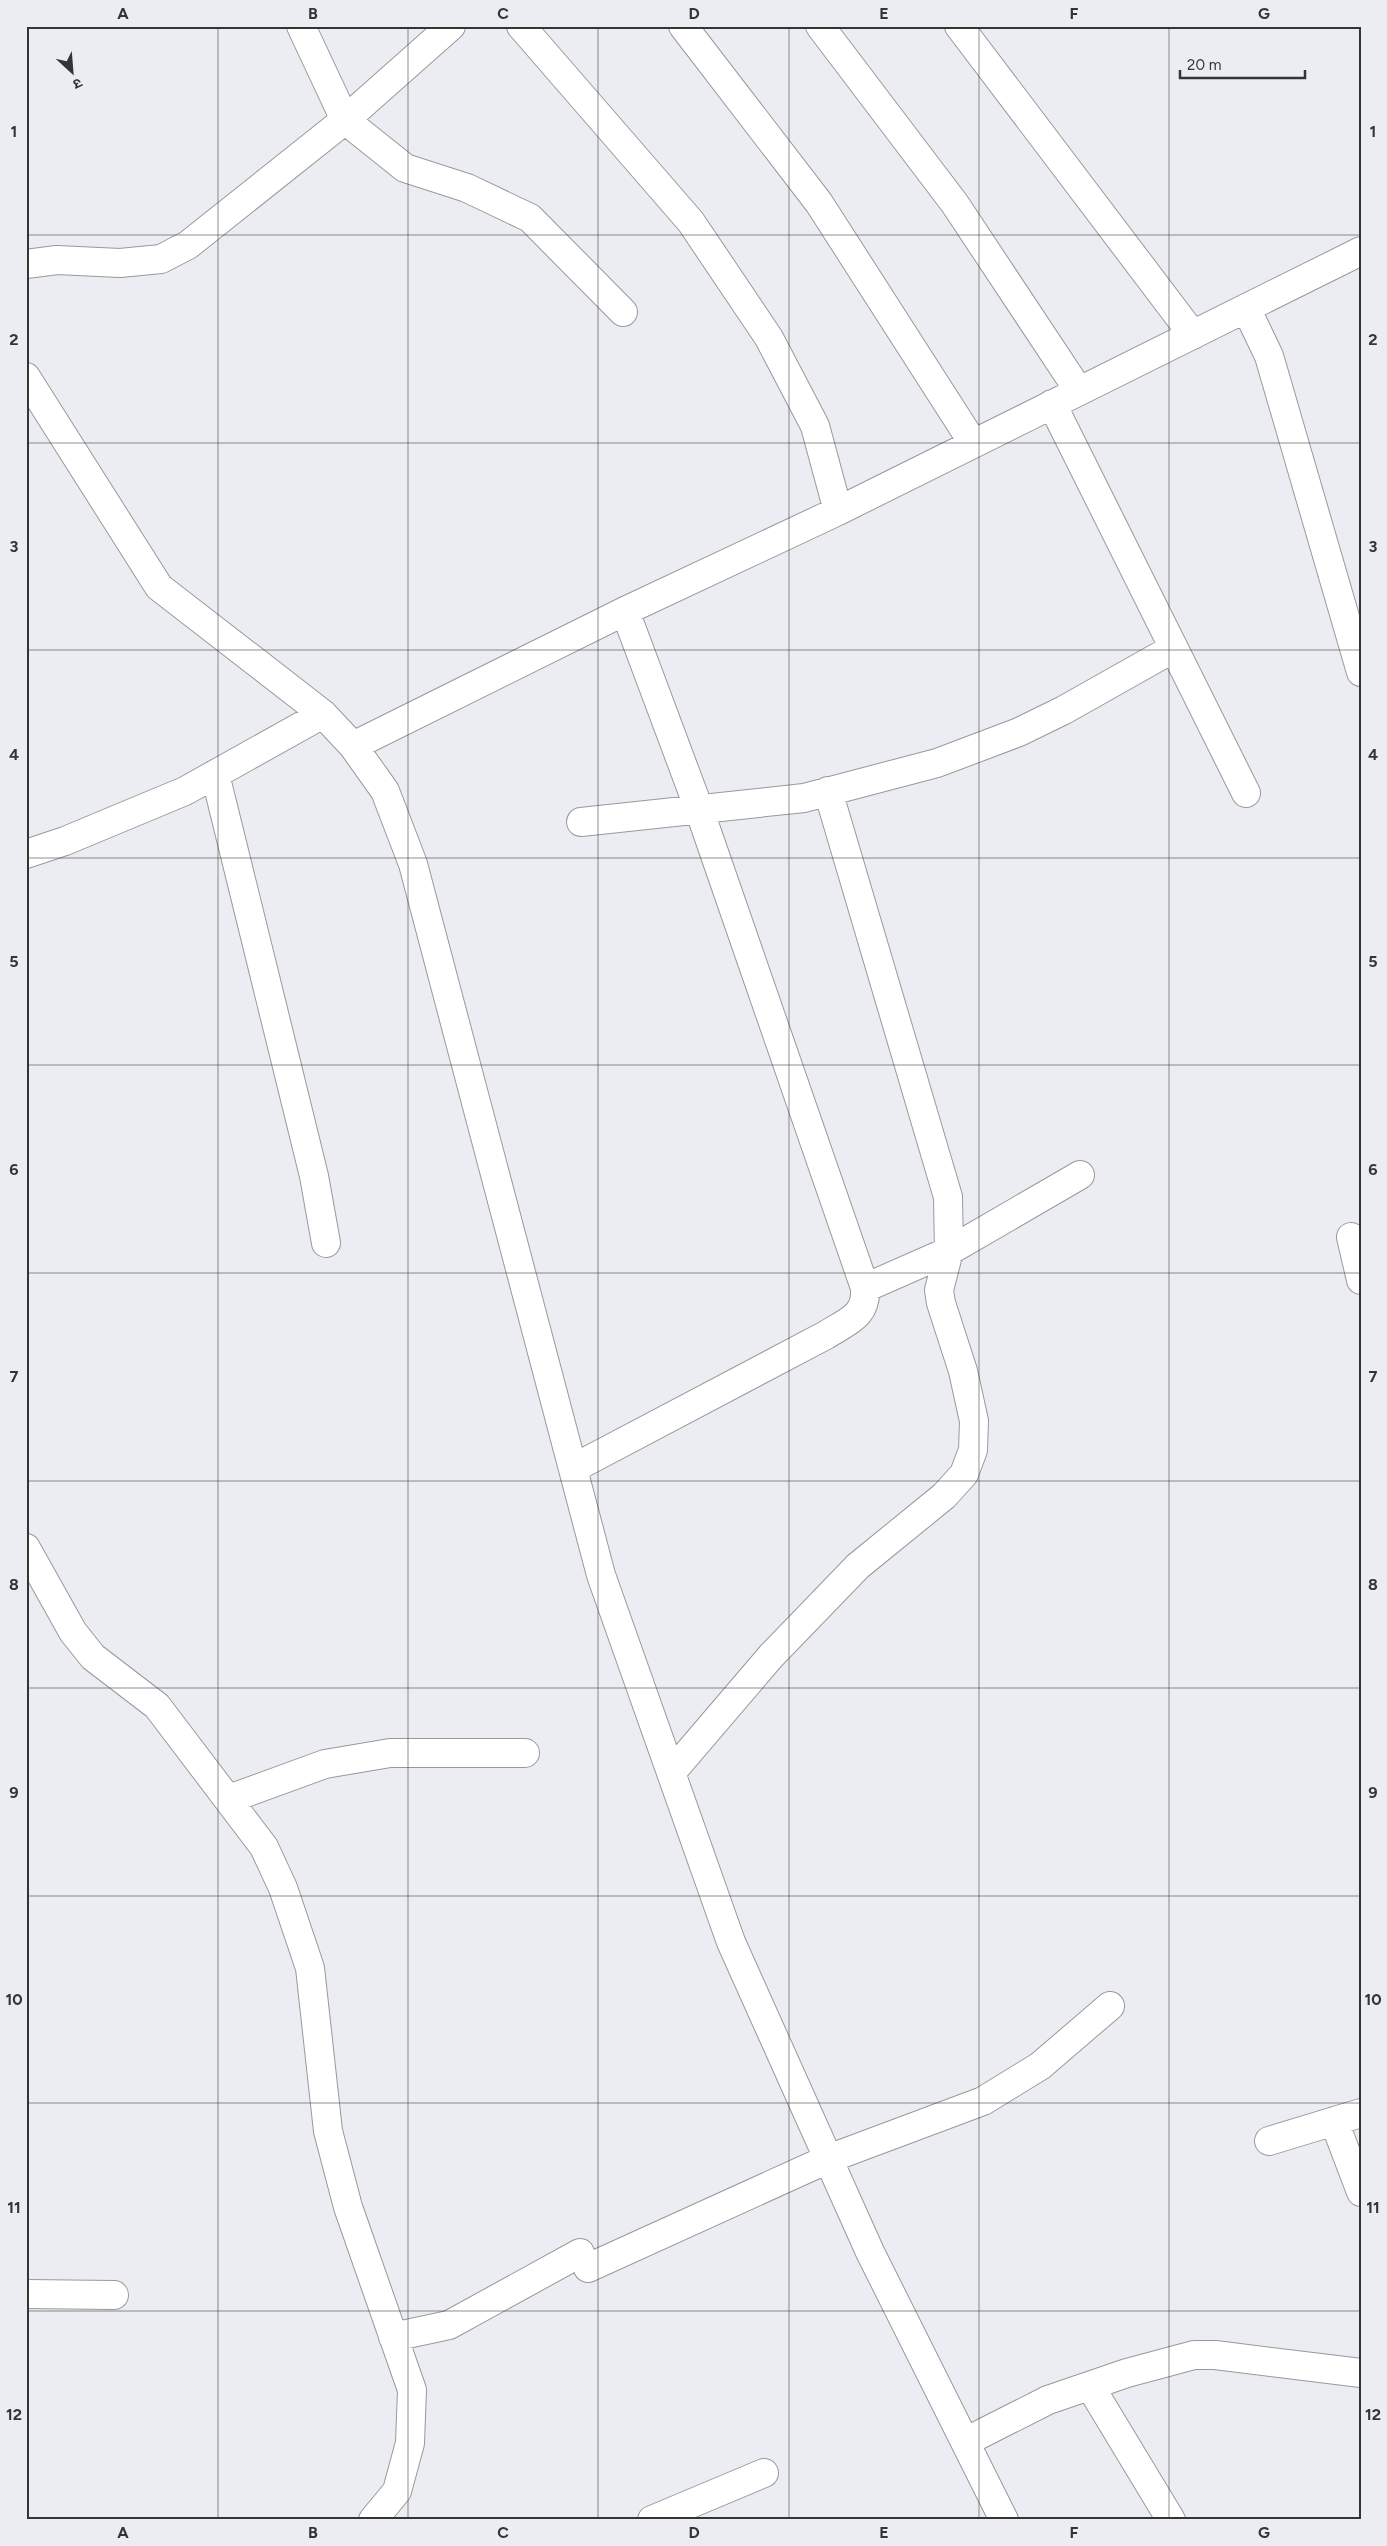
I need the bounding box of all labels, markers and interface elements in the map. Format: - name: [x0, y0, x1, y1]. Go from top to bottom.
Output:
- text: A: [117, 4, 129, 23]
- text: B: [308, 4, 318, 23]
- text: C: [497, 4, 509, 23]
- text: D: [688, 4, 700, 23]
- text: E: [879, 4, 889, 23]
- text: F: [1070, 4, 1079, 23]
- text: G: [1258, 4, 1270, 23]
- north arrow: [48, 48, 98, 98]
- scale bar: [1180, 48, 1304, 80]
- text: 20 m: [1187, 56, 1221, 74]
- text: उ: [69, 74, 85, 93]
- text: 1: [11, 122, 17, 141]
- text: 1: [1370, 122, 1376, 141]
- text: 2: [9, 330, 19, 349]
- text: 2: [1368, 330, 1378, 349]
- text: 3: [10, 537, 19, 556]
- text: 3: [1369, 537, 1378, 556]
- text: 4: [9, 745, 19, 764]
- text: 4: [1368, 745, 1378, 764]
- text: 5: [9, 952, 19, 971]
- text: 5: [1368, 952, 1378, 971]
- text: 6: [9, 1160, 19, 1179]
- text: 6: [1368, 1160, 1378, 1179]
- text: 7: [10, 1367, 19, 1386]
- text: 7: [1369, 1367, 1378, 1386]
- text: 8: [9, 1575, 19, 1594]
- text: 8: [1368, 1575, 1378, 1594]
- text: 9: [9, 1783, 19, 1802]
- text: 9: [1368, 1783, 1378, 1802]
- text: 10: [5, 1990, 23, 2009]
- text: 10: [1364, 1990, 1382, 2009]
- text: 11: [7, 2198, 21, 2217]
- text: 11: [1366, 2198, 1380, 2217]
- text: 12: [6, 2405, 22, 2424]
- text: 12: [1365, 2405, 1381, 2424]
- text: A: [117, 2523, 129, 2542]
- text: B: [308, 2523, 318, 2542]
- text: C: [497, 2523, 509, 2542]
- text: D: [688, 2523, 700, 2542]
- text: E: [879, 2523, 889, 2542]
- text: F: [1070, 2523, 1079, 2542]
- text: G: [1258, 2523, 1270, 2542]

